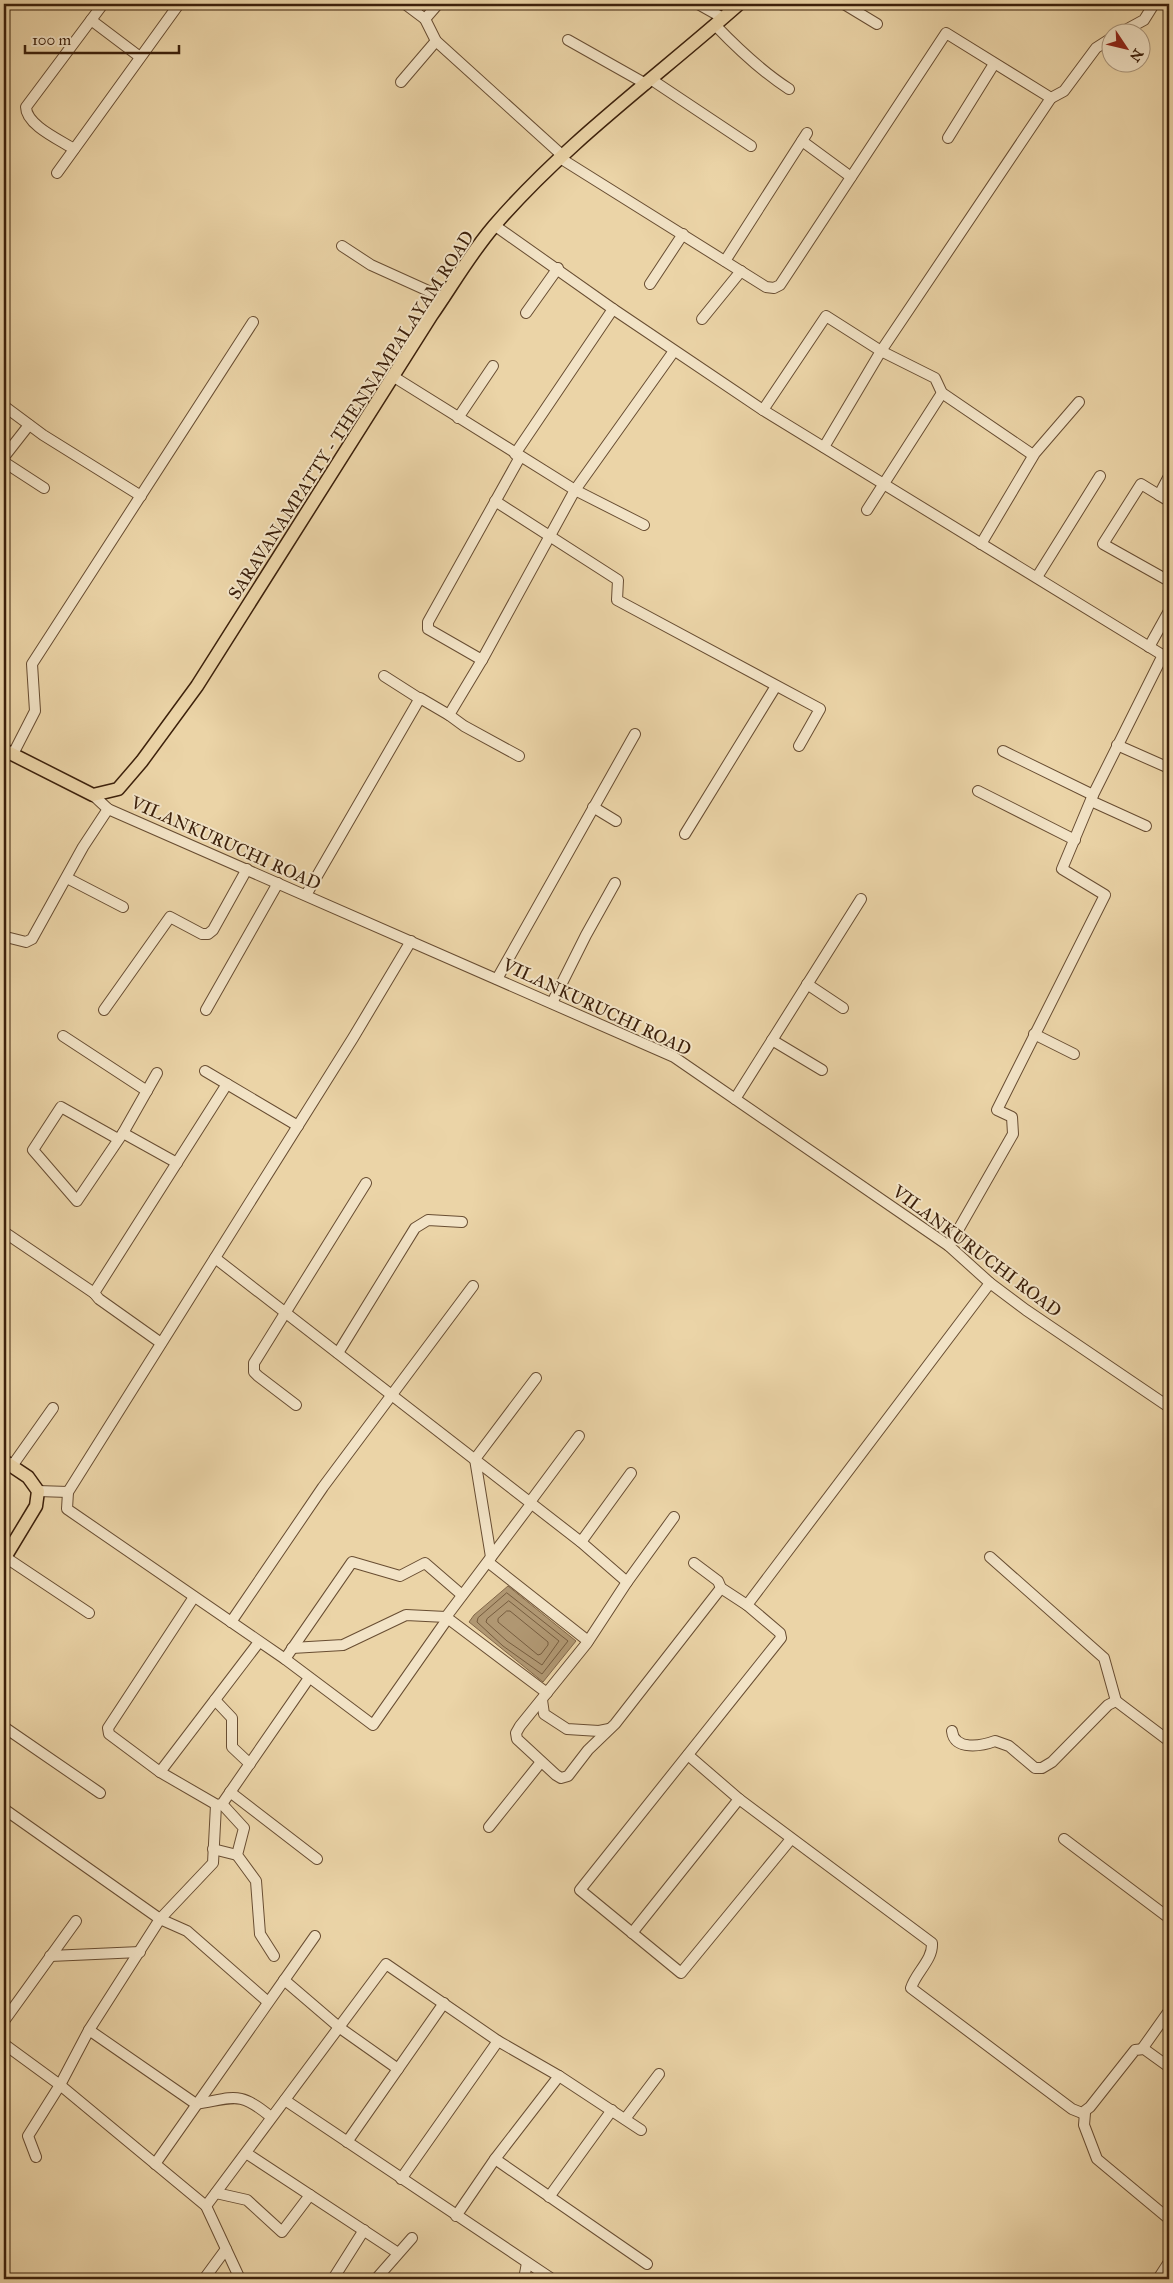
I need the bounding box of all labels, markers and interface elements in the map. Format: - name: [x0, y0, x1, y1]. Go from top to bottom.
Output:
- scale bar: [25, 22, 179, 54]
- north arrow: [1100, 22, 1150, 72]
- text: 100 m: [32, 31, 72, 49]
- text: N: [1126, 45, 1147, 65]
- street label: SARAVANAMPATTY - THENNAMPALAYAM ROAD: [223, 226, 479, 604]
- street label: VILANKURUCHI ROAD: [127, 791, 324, 895]
- street label: VILANKURUCHI ROAD: [498, 953, 695, 1060]
- street label: VILANKURUCHI ROAD: [887, 1180, 1066, 1322]

